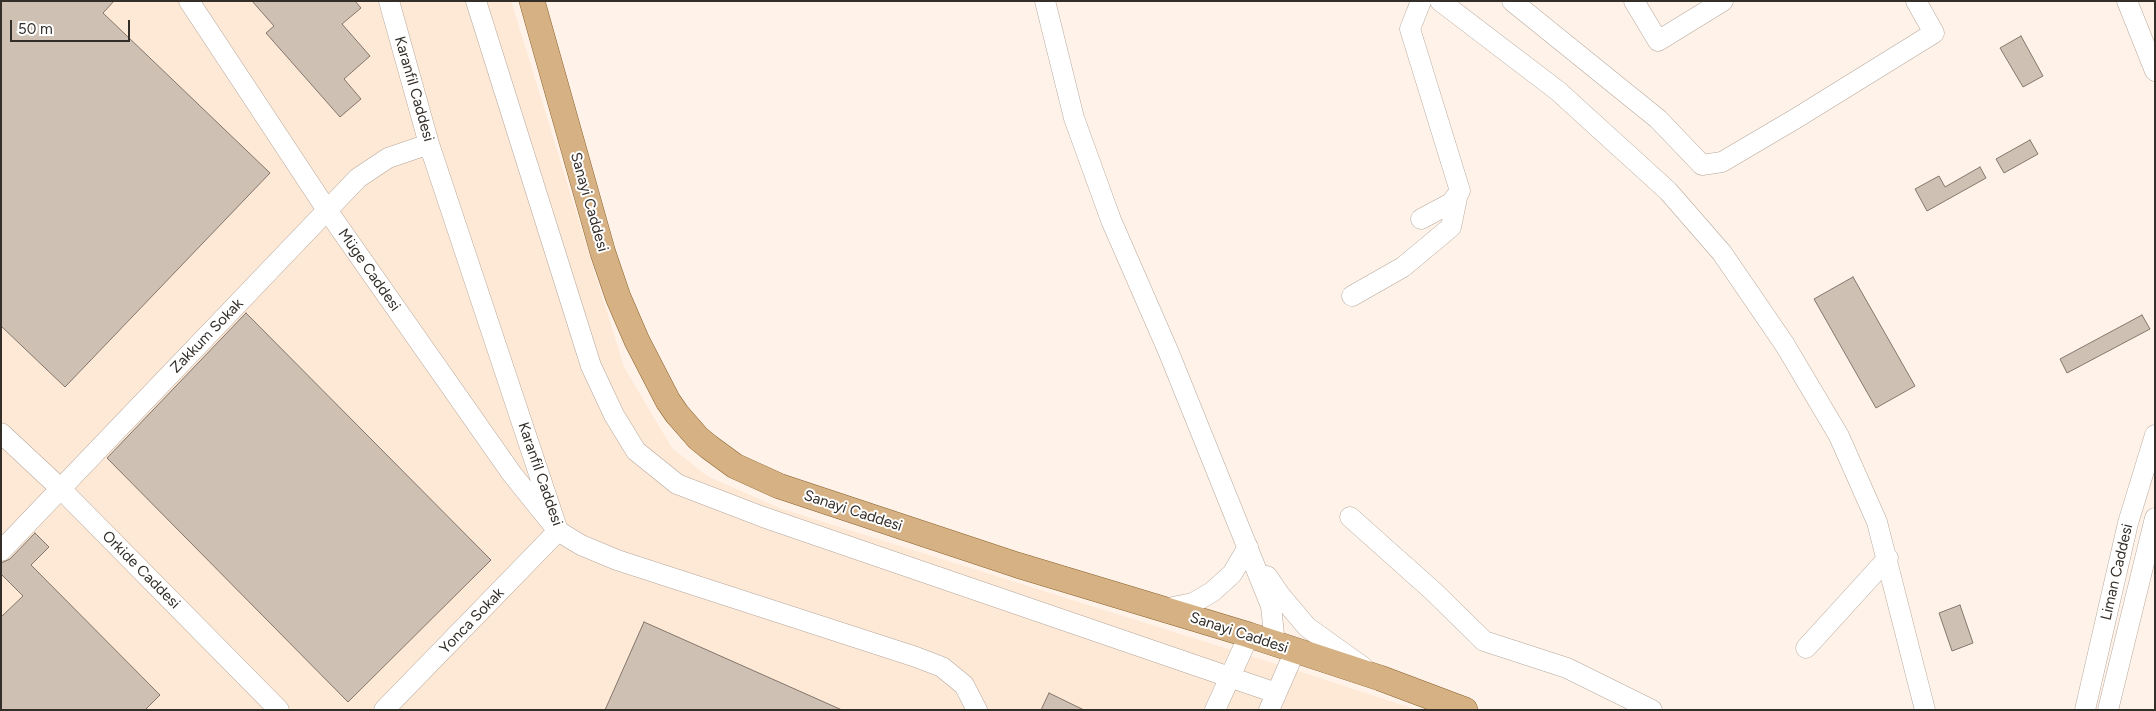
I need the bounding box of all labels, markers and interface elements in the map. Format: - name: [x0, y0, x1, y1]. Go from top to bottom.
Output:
- scale bar: [12, 10, 132, 42]
- text: 50 m: [18, 20, 53, 38]
- street label: Karanfil Caddesi: [390, 34, 438, 144]
- street label: Sanayi Caddesi: [566, 150, 612, 254]
- street label: Müge Caddesi: [334, 225, 404, 315]
- street label: Zakkum Sokak: [167, 295, 247, 377]
- street label: Karanfil Caddesi: [514, 420, 566, 528]
- street label: Sanayi Caddesi: [801, 487, 905, 535]
- street label: Liman Caddesi: [2097, 522, 2137, 622]
- street label: Orkide Caddesi: [98, 527, 184, 613]
- street label: Yonca Sokak: [436, 584, 508, 658]
- street label: Sanayi Caddesi: [1187, 609, 1291, 657]

